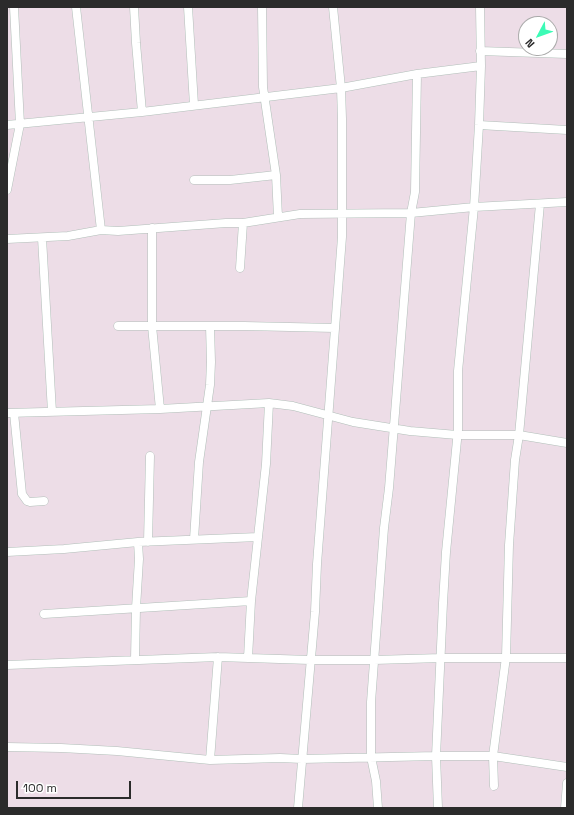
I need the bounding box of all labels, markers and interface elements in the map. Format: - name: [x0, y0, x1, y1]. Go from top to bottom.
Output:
- north arrow: [518, 16, 558, 56]
- text: N: [522, 36, 537, 51]
- scale bar: [18, 773, 133, 799]
- text: 100 m: [23, 780, 57, 796]

